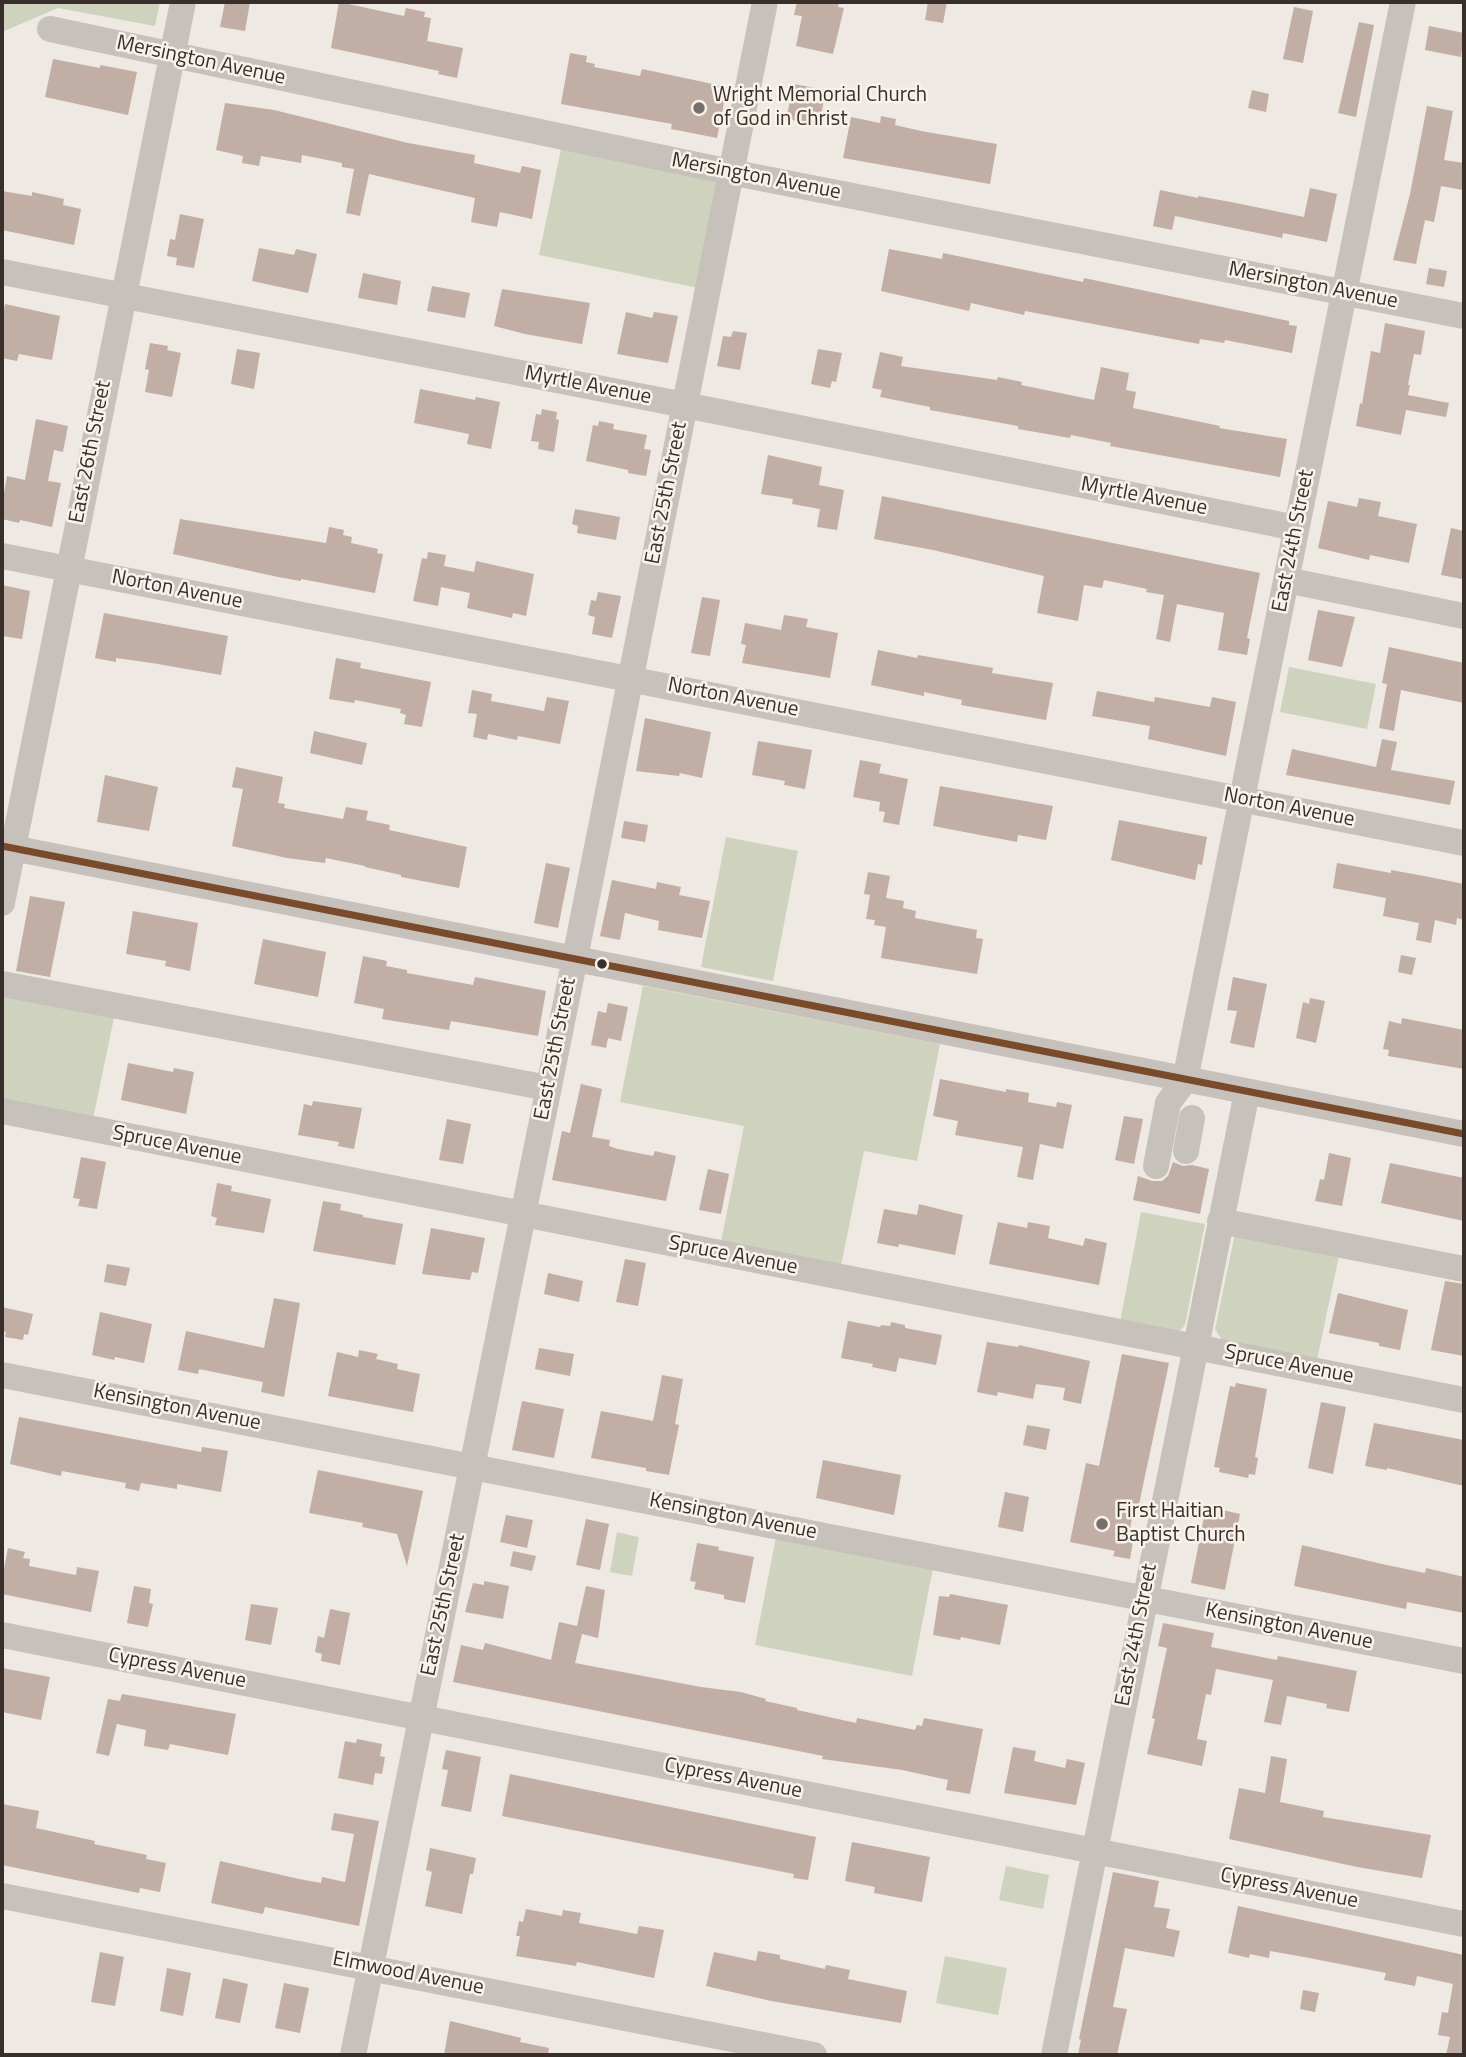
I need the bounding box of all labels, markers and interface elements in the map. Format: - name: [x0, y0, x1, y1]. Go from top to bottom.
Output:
- street label: Mersington Avenue: [114, 31, 288, 91]
- place label: Wright Memorial Church of God in Christ: [713, 83, 927, 133]
- marker: Wright Memorial Church of God in Christ: [691, 100, 707, 116]
- street label: Mersington Avenue: [669, 148, 843, 206]
- street label: Mersington Avenue: [1226, 257, 1400, 315]
- street label: Myrtle Avenue: [523, 361, 653, 411]
- street label: East 26th Street: [65, 379, 117, 525]
- street label: East 25th Street: [641, 420, 693, 566]
- street label: East 24th Street: [1268, 468, 1320, 614]
- street label: Myrtle Avenue: [1079, 472, 1209, 522]
- street label: Norton Avenue: [110, 565, 244, 615]
- street label: Norton Avenue: [666, 673, 800, 723]
- street label: Norton Avenue: [1222, 783, 1356, 833]
- unlabelled marker: [595, 957, 609, 971]
- street label: East 25th Street: [530, 976, 582, 1122]
- street label: Spruce Avenue: [110, 1121, 244, 1171]
- street label: Spruce Avenue: [666, 1231, 800, 1281]
- street label: Spruce Avenue: [1222, 1340, 1356, 1390]
- street label: Kensington Avenue: [91, 1379, 263, 1437]
- street label: Kensington Avenue: [647, 1488, 819, 1546]
- place label: First Haitian Baptist Church: [1116, 1499, 1246, 1549]
- marker: First Haitian Baptist Church: [1094, 1516, 1110, 1532]
- street label: East 25th Street: [417, 1532, 471, 1678]
- street label: East 24th Street: [1111, 1562, 1163, 1708]
- street label: Kensington Avenue: [1203, 1598, 1375, 1656]
- street label: Cypress Avenue: [106, 1643, 248, 1695]
- street label: Cypress Avenue: [662, 1753, 804, 1805]
- street label: Cypress Avenue: [1218, 1863, 1360, 1915]
- street label: Elmwood Avenue: [330, 1947, 486, 2001]

